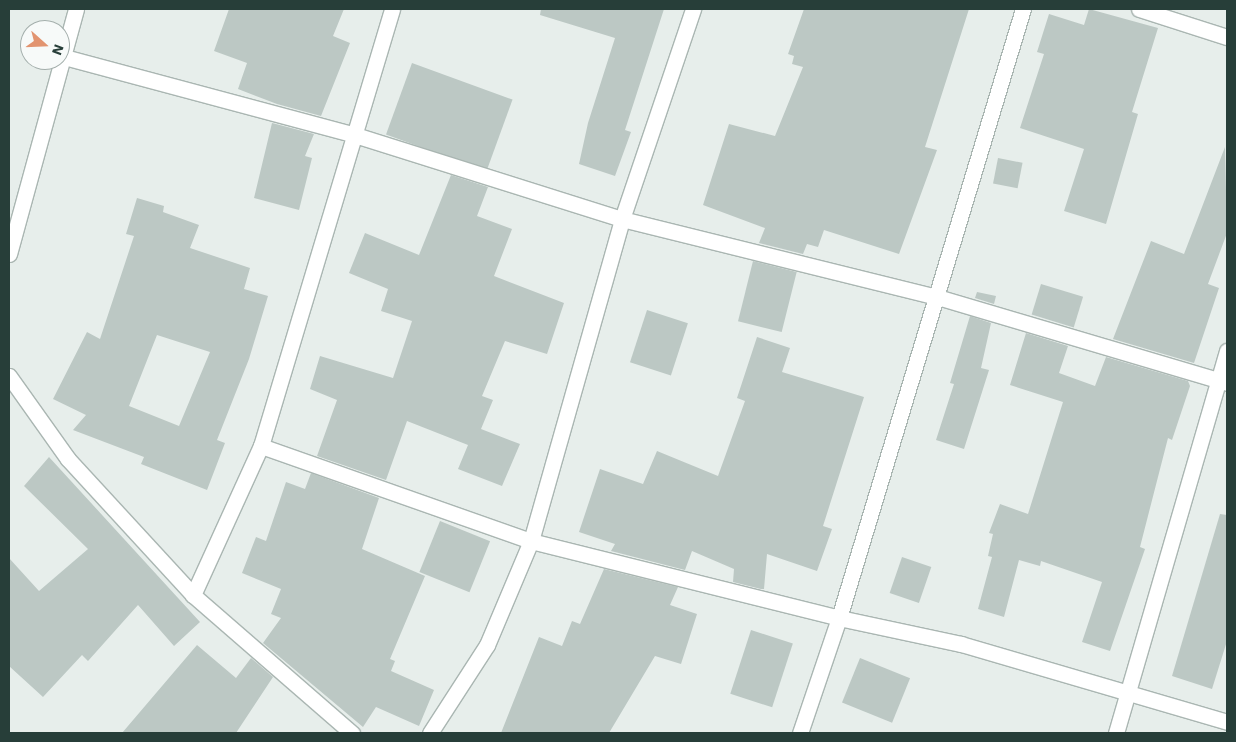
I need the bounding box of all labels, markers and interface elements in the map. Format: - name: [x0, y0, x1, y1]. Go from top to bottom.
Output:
- north arrow: [20, 20, 70, 70]
- text: N: [49, 42, 67, 57]

